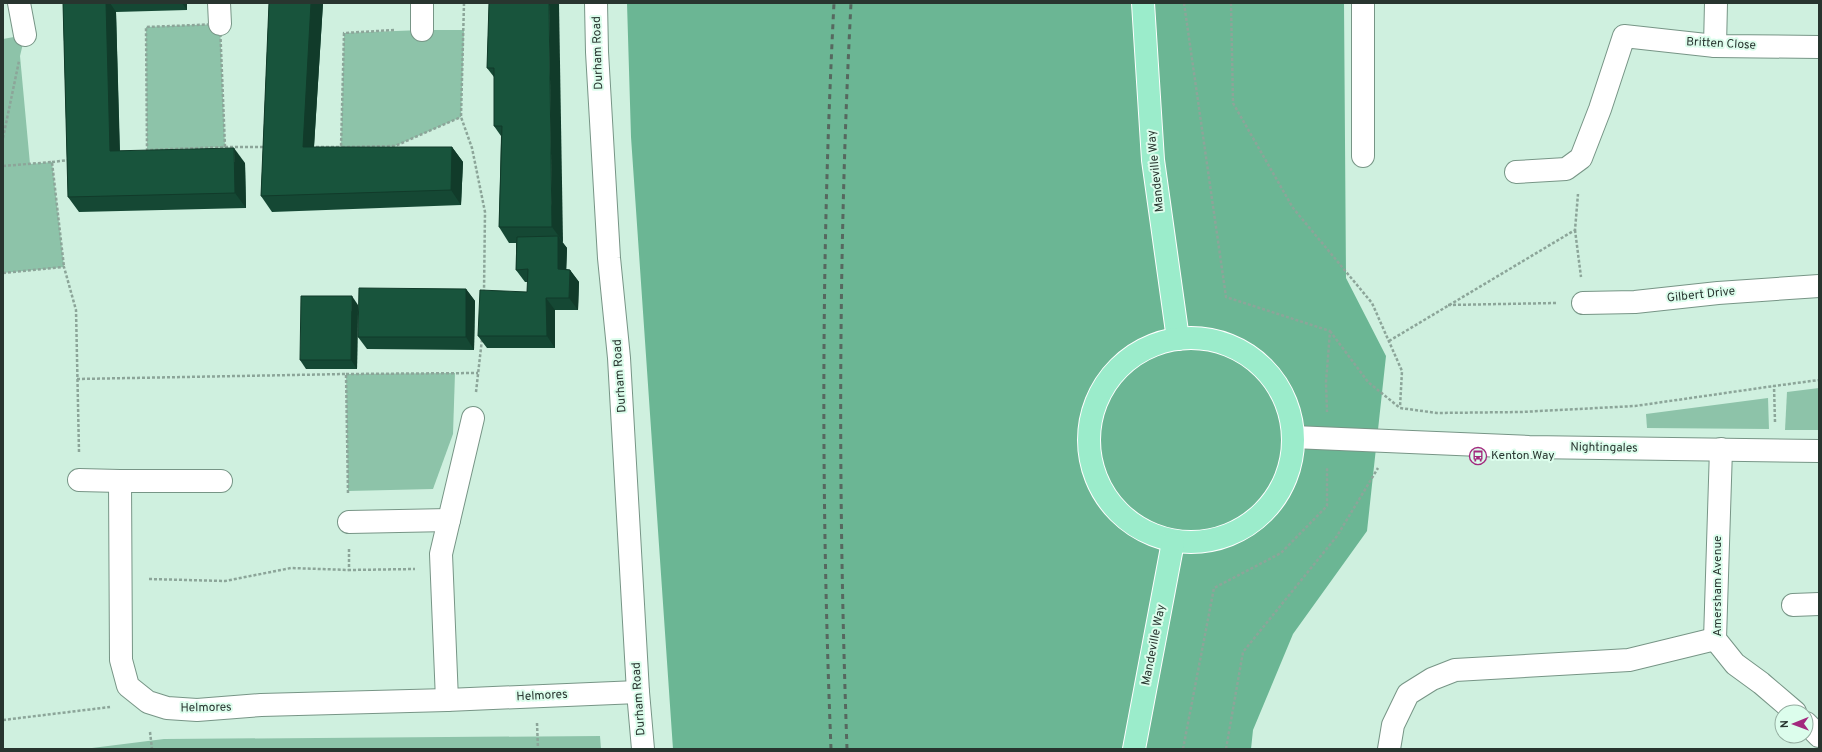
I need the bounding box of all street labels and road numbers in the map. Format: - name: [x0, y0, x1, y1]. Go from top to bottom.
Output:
- street label: Durham Road: [589, 16, 607, 90]
- street label: Britten Close: [1686, 34, 1756, 54]
- street label: Mandeville Way: [1144, 129, 1168, 213]
- street label: Gilbert Drive: [1666, 283, 1736, 307]
- street label: Durham Road: [609, 339, 631, 413]
- street label: Nightingales: [1570, 439, 1638, 457]
- street label: Amersham Avenue: [1710, 535, 1726, 637]
- street label: Mandeville Way: [1138, 603, 1170, 687]
- street label: Durham Road: [628, 662, 650, 736]
- street label: Helmores: [516, 687, 568, 705]
- street label: Helmores: [180, 700, 232, 716]

